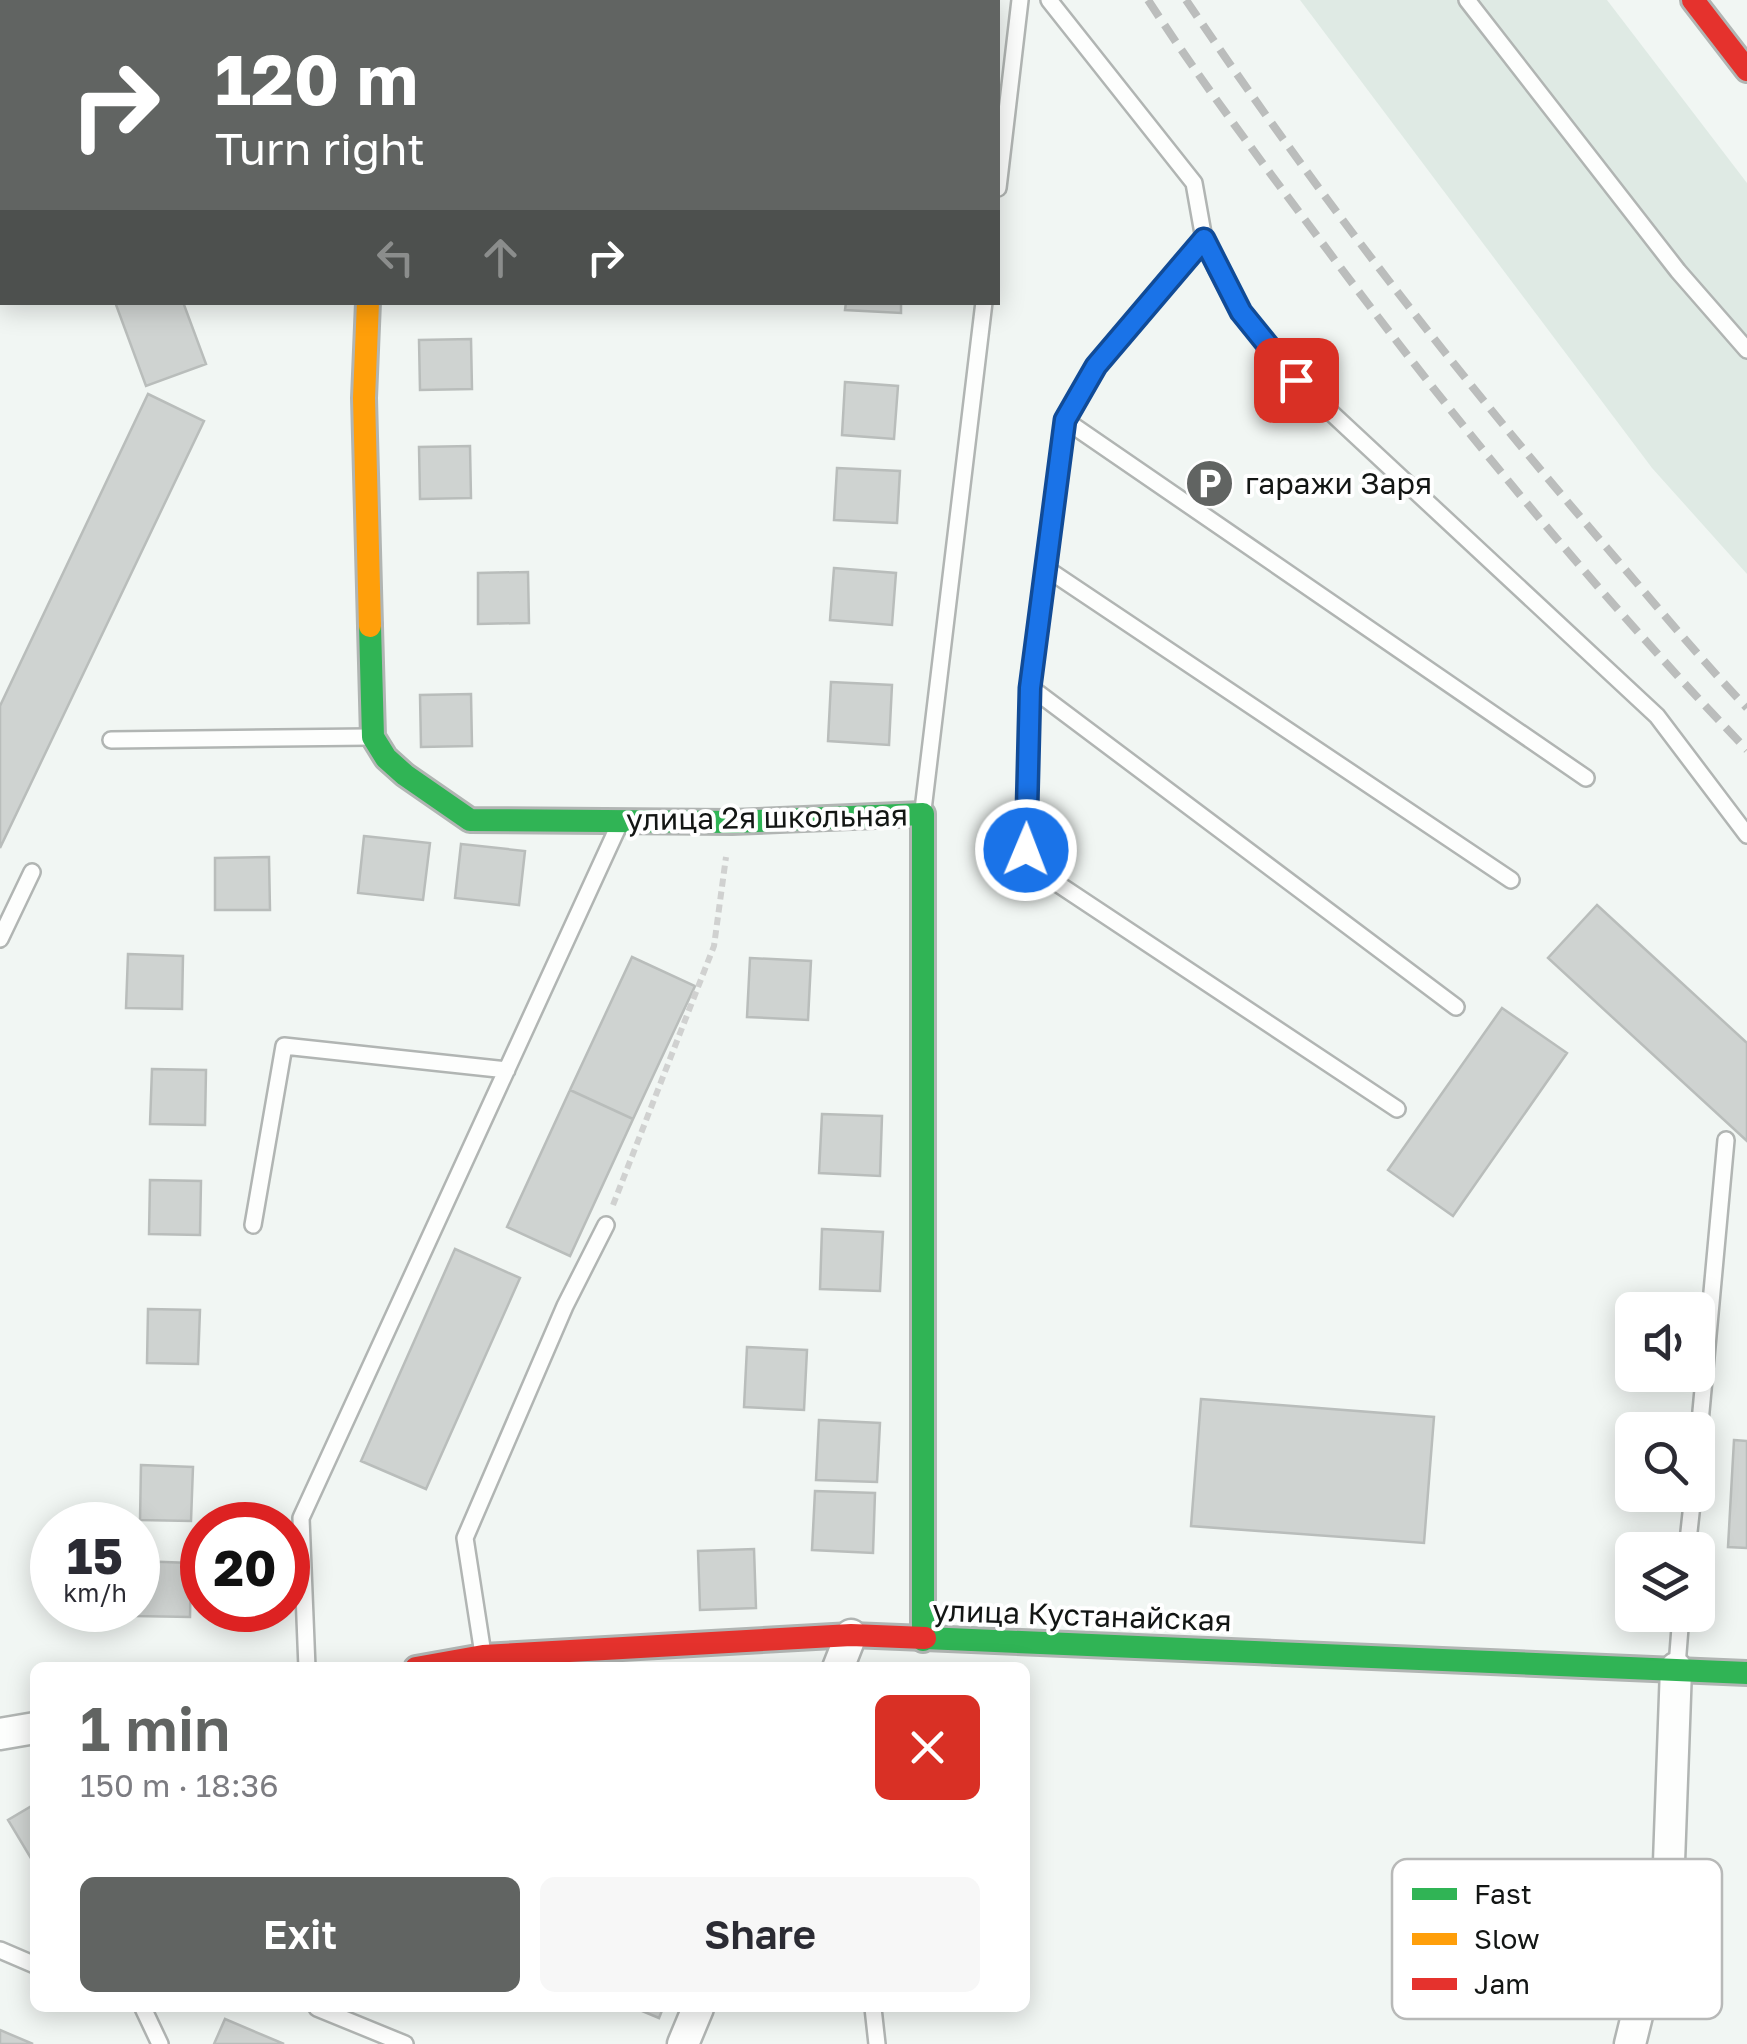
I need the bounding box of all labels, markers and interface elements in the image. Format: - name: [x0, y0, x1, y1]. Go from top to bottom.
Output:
- text: 120 m: [215, 36, 418, 120]
- icon: right: [50, 40, 180, 170]
- text: Turn right: [215, 121, 425, 175]
- icon: left: [368, 230, 423, 285]
- icon: ahead: [473, 230, 528, 285]
- icon: right: [578, 230, 633, 285]
- pin: [1254, 338, 1339, 423]
- icon: arrive: [1269, 353, 1324, 408]
- parking icon: гаражи Заря: [1184, 458, 1236, 510]
- place label: гаражи Заря: [1245, 465, 1432, 501]
- street label: улица 2я школьная: [626, 797, 908, 837]
- position arrow: [974, 798, 1078, 902]
- map controls: [1615, 1292, 1715, 1632]
- button: sound: [1615, 1292, 1715, 1392]
- button: search: [1615, 1412, 1715, 1512]
- speed limit sign: 20: [180, 1502, 310, 1632]
- text: 15: [67, 1525, 123, 1585]
- button: layers: [1615, 1532, 1715, 1632]
- text: km/h: [63, 1577, 127, 1608]
- street label: улица Кустанайская: [932, 1592, 1232, 1638]
- text: 1 min: [80, 1692, 230, 1764]
- button: close: [875, 1695, 980, 1800]
- text: 150 m · 18:36: [80, 1766, 279, 1804]
- legend: [1392, 1859, 1722, 2019]
- button: Exit: [80, 1877, 520, 1992]
- button: Share: [540, 1877, 980, 1992]
- text: Fast: [1474, 1877, 1532, 1910]
- text: Slow: [1474, 1922, 1540, 1955]
- text: Jam: [1474, 1967, 1530, 2000]

